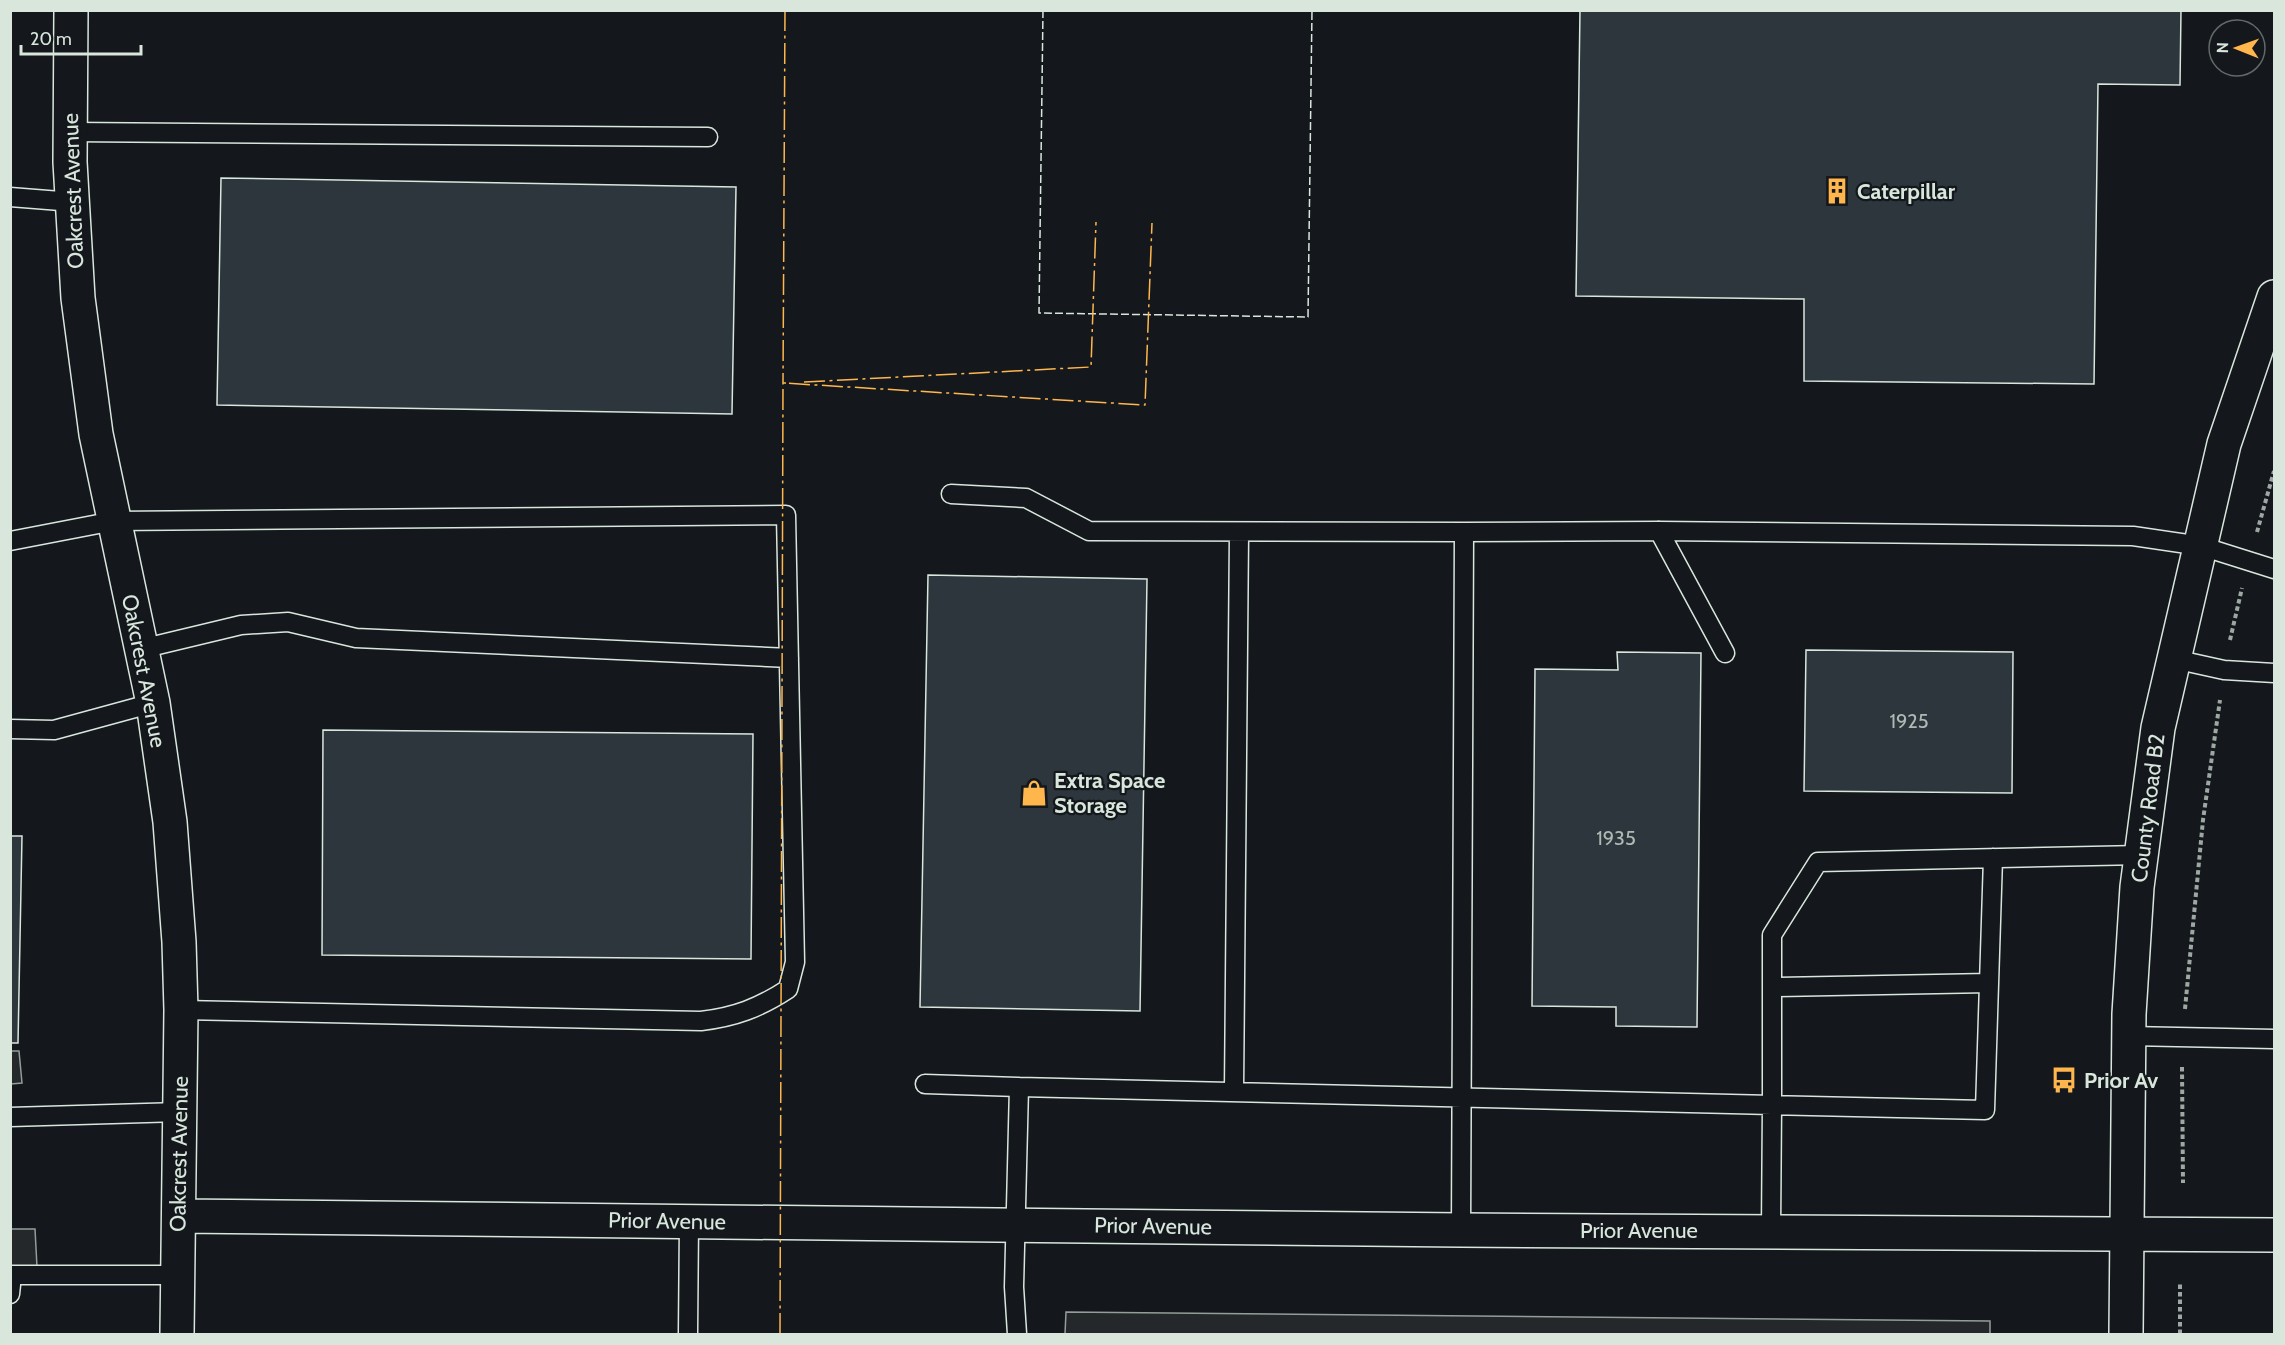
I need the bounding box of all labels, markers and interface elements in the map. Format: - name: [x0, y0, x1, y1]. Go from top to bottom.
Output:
- scale bar: [21, 18, 141, 56]
- north arrow: [2207, 18, 2267, 78]
- text: 20 m: [30, 28, 72, 50]
- text: N: [2213, 42, 2232, 54]
- street label: Oakcrest Avenue: [57, 113, 89, 269]
- building icon: Caterpillar: [1822, 176, 1852, 206]
- place label: Caterpillar: [1857, 178, 1956, 205]
- street label: Oakcrest Avenue: [116, 592, 172, 750]
- house number: 1925: [1889, 709, 1929, 733]
- street label: County Road B2: [2125, 732, 2171, 884]
- place label: Extra Space Storage: [1054, 767, 1165, 819]
- shop icon: Extra Space Storage: [1019, 778, 1049, 808]
- house number: 1935: [1596, 826, 1636, 850]
- bus stop icon: Prior Av: [2049, 1065, 2079, 1095]
- place label: Prior Av: [2084, 1067, 2158, 1094]
- street label: Oakcrest Avenue: [164, 1076, 194, 1232]
- street label: Prior Avenue: [608, 1206, 726, 1236]
- street label: Prior Avenue: [1094, 1211, 1212, 1241]
- street label: Prior Avenue: [1580, 1217, 1698, 1244]

